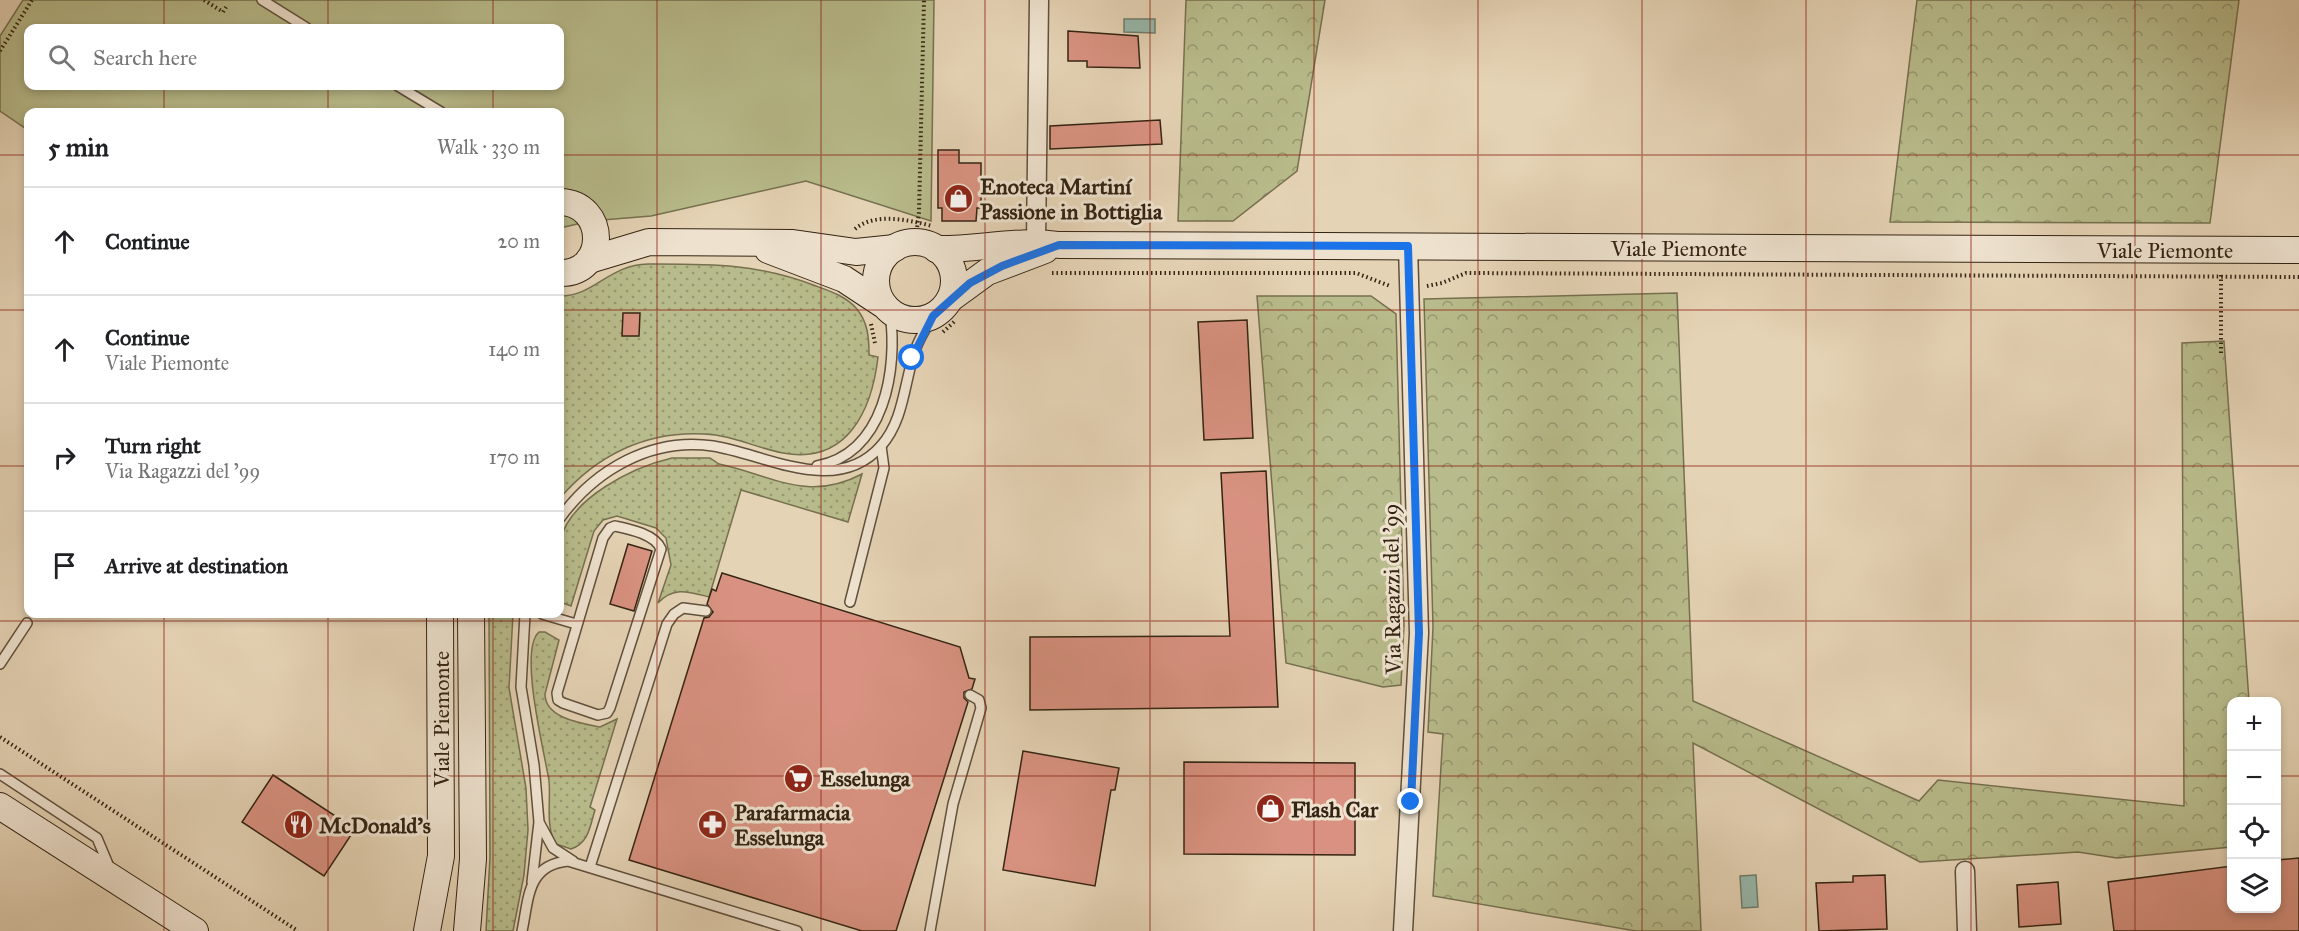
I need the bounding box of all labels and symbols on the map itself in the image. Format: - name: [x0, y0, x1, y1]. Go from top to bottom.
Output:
- place label: Enoteca Martiní Passione in Bottiglia: [980, 173, 1163, 225]
- shop icon: Enoteca Martiní Passione in Bottiglia: [943, 183, 975, 215]
- street label: Viale Piemonte: [1610, 235, 1747, 262]
- street label: Viale Piemonte: [2096, 237, 2233, 264]
- route start: [898, 344, 924, 370]
- street label: Via Ragazzi del '99: [1377, 503, 1407, 676]
- street label: Viale Piemonte: [428, 651, 455, 788]
- supermarket icon: Esselunga: [783, 762, 815, 794]
- place label: Esselunga: [820, 765, 911, 792]
- route end: [1397, 788, 1423, 814]
- shop icon: Flash Car: [1254, 793, 1286, 825]
- place label: Flash Car: [1291, 796, 1379, 823]
- place label: Parafarmacia Esselunga: [734, 799, 851, 851]
- restaurant icon: McDonald's: [282, 809, 314, 841]
- pharmacy icon: Parafarmacia Esselunga: [697, 809, 729, 841]
- place label: McDonald's: [319, 812, 431, 839]

